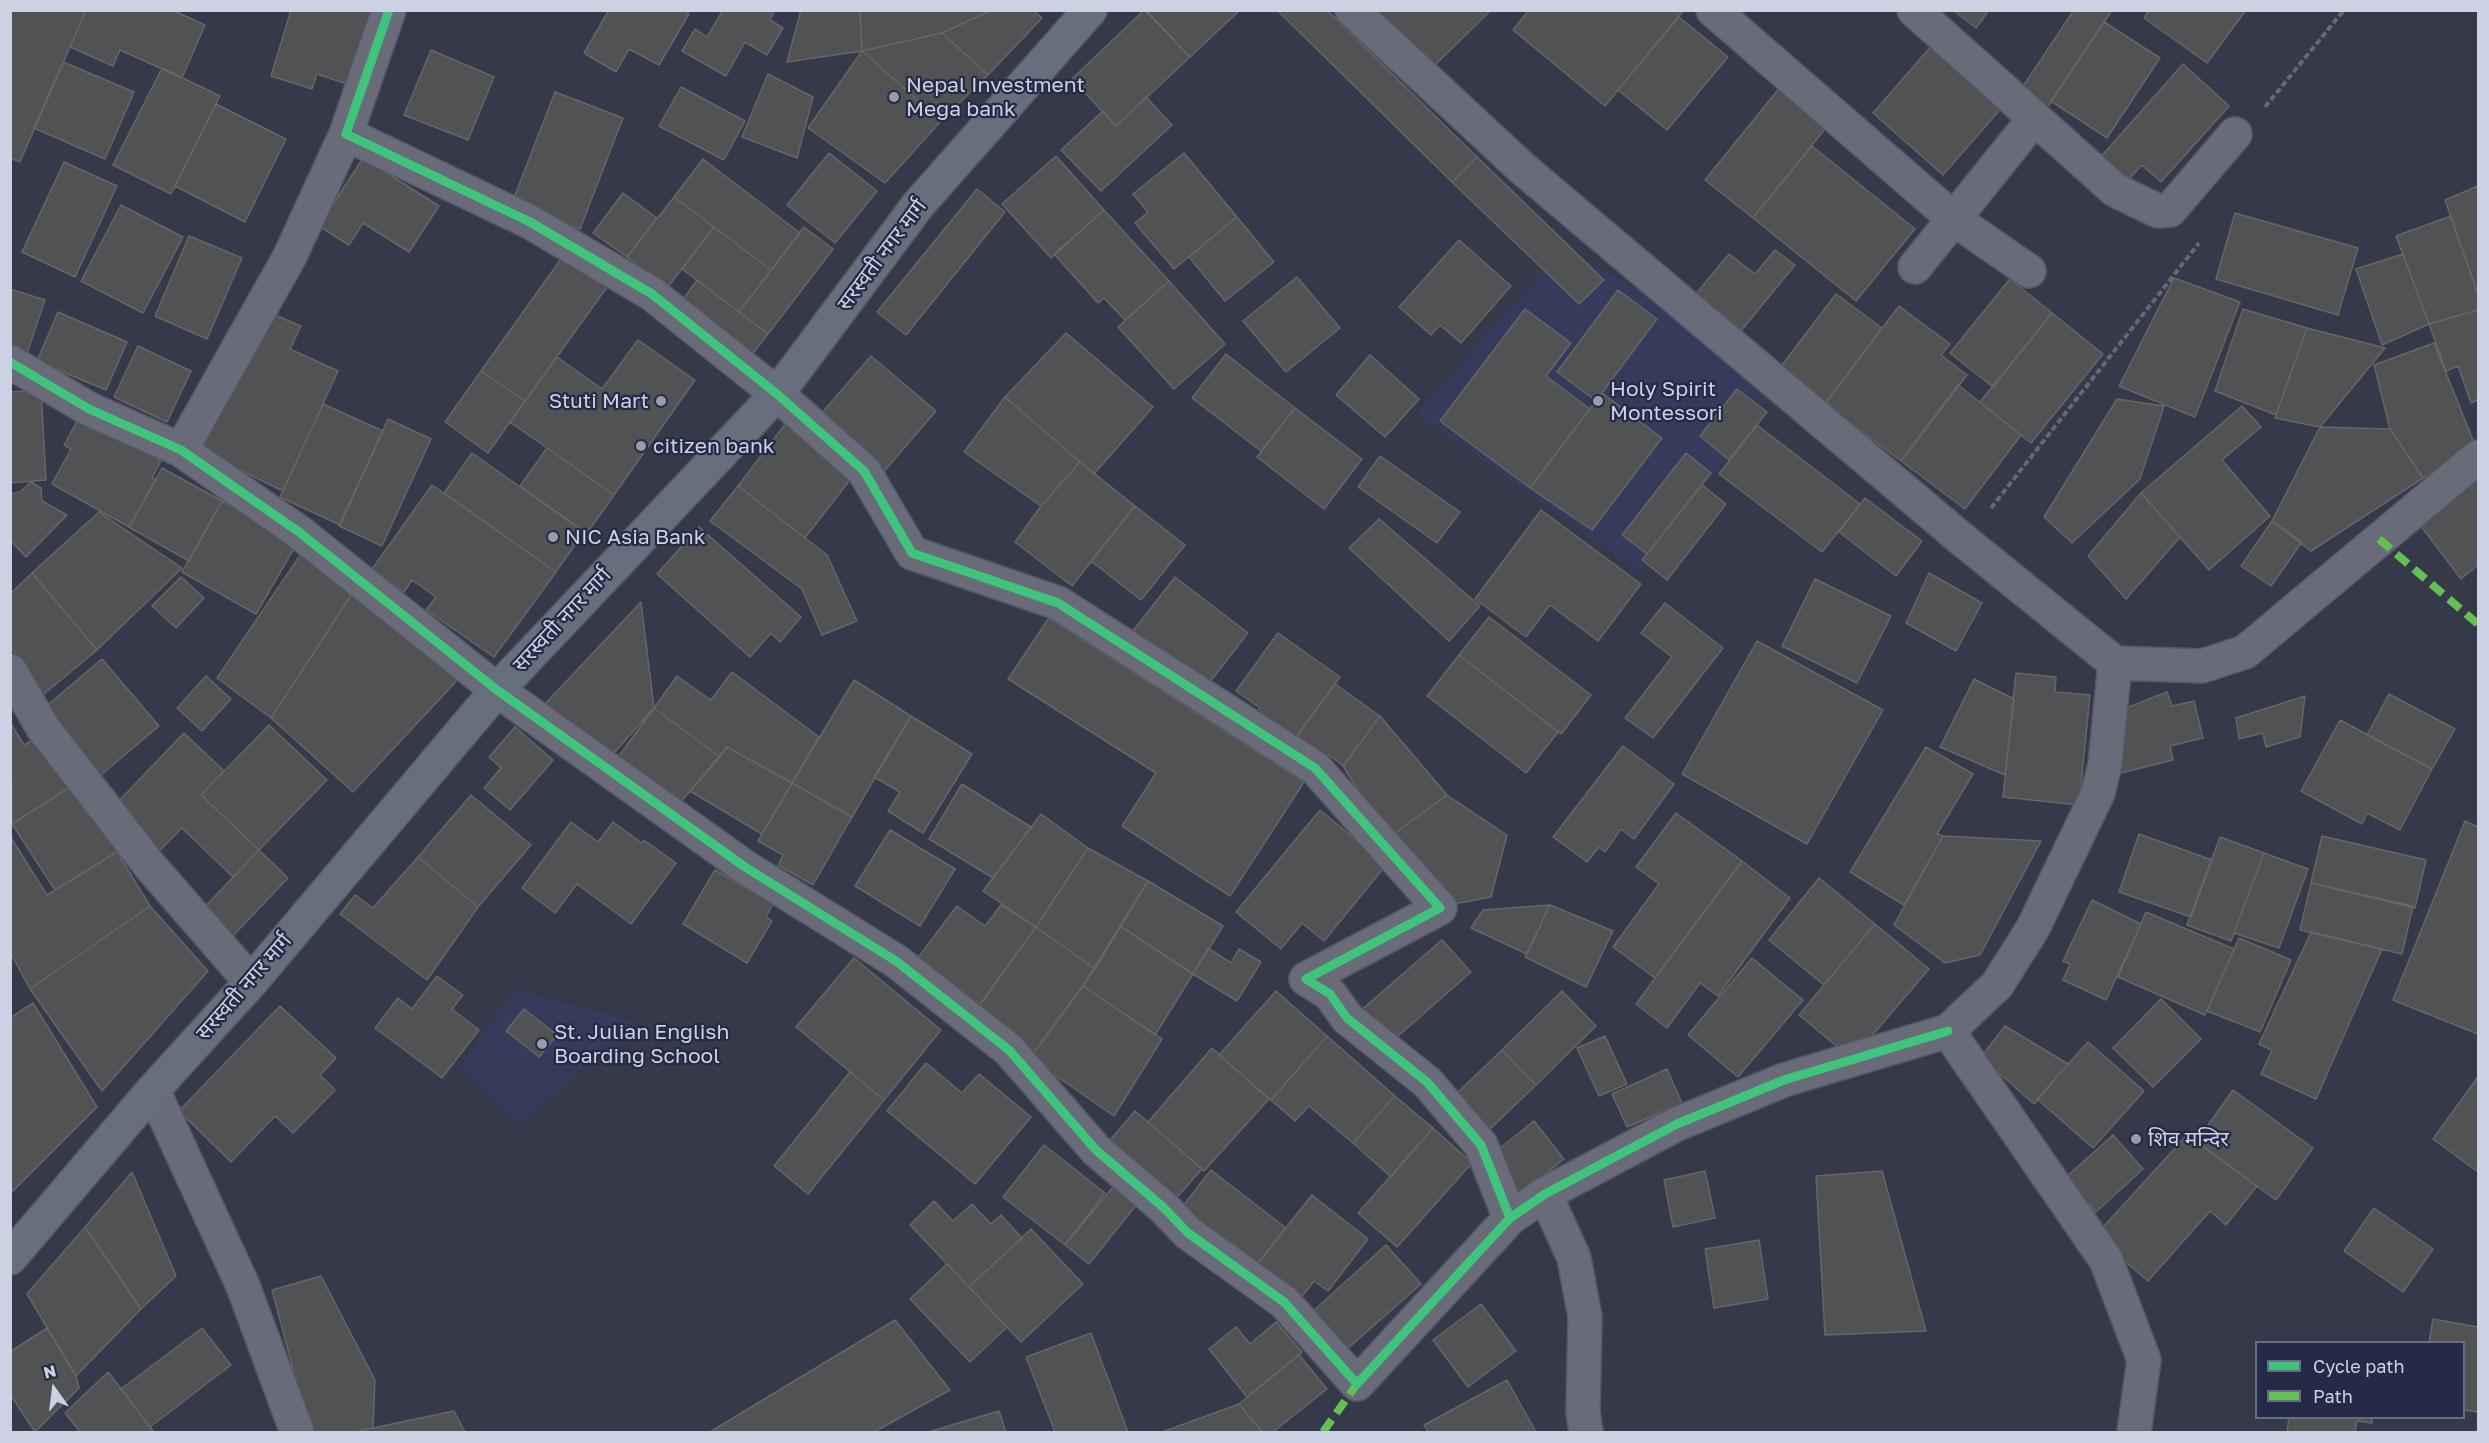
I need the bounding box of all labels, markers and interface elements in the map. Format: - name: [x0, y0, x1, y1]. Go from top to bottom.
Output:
- place label: Nepal Investment Mega bank: [906, 72, 1085, 122]
- marker: Nepal Investment Mega bank: [887, 90, 901, 104]
- street label: सरस्वती नगर मार्ग: [832, 195, 932, 315]
- place label: Holy Spirit Montessori: [1610, 376, 1723, 426]
- place label: Stuti Mart: [549, 388, 649, 414]
- marker: Stuti Mart: [654, 394, 668, 408]
- marker: Holy Spirit Montessori: [1591, 394, 1605, 408]
- place label: citizen bank: [653, 433, 775, 459]
- marker: citizen bank: [634, 439, 648, 453]
- place label: NIC Asia Bank: [565, 524, 706, 550]
- marker: NIC Asia Bank: [546, 530, 560, 544]
- street label: सरस्वती नगर मार्ग: [508, 563, 616, 677]
- street label: सरस्वती नगर मार्ग: [191, 929, 297, 1045]
- place label: St. Julian English Boarding School: [554, 1019, 729, 1069]
- marker: St. Julian English Boarding School: [535, 1037, 549, 1051]
- place label: शिव मन्दिर: [2148, 1126, 2229, 1152]
- marker: शिव मन्दिर: [2129, 1132, 2143, 1146]
- legend: [2255, 1341, 2465, 1419]
- text: Cycle path: [2313, 1355, 2405, 1377]
- north arrow: [24, 1359, 84, 1419]
- text: N: [41, 1360, 58, 1383]
- text: Path: [2313, 1385, 2353, 1407]

